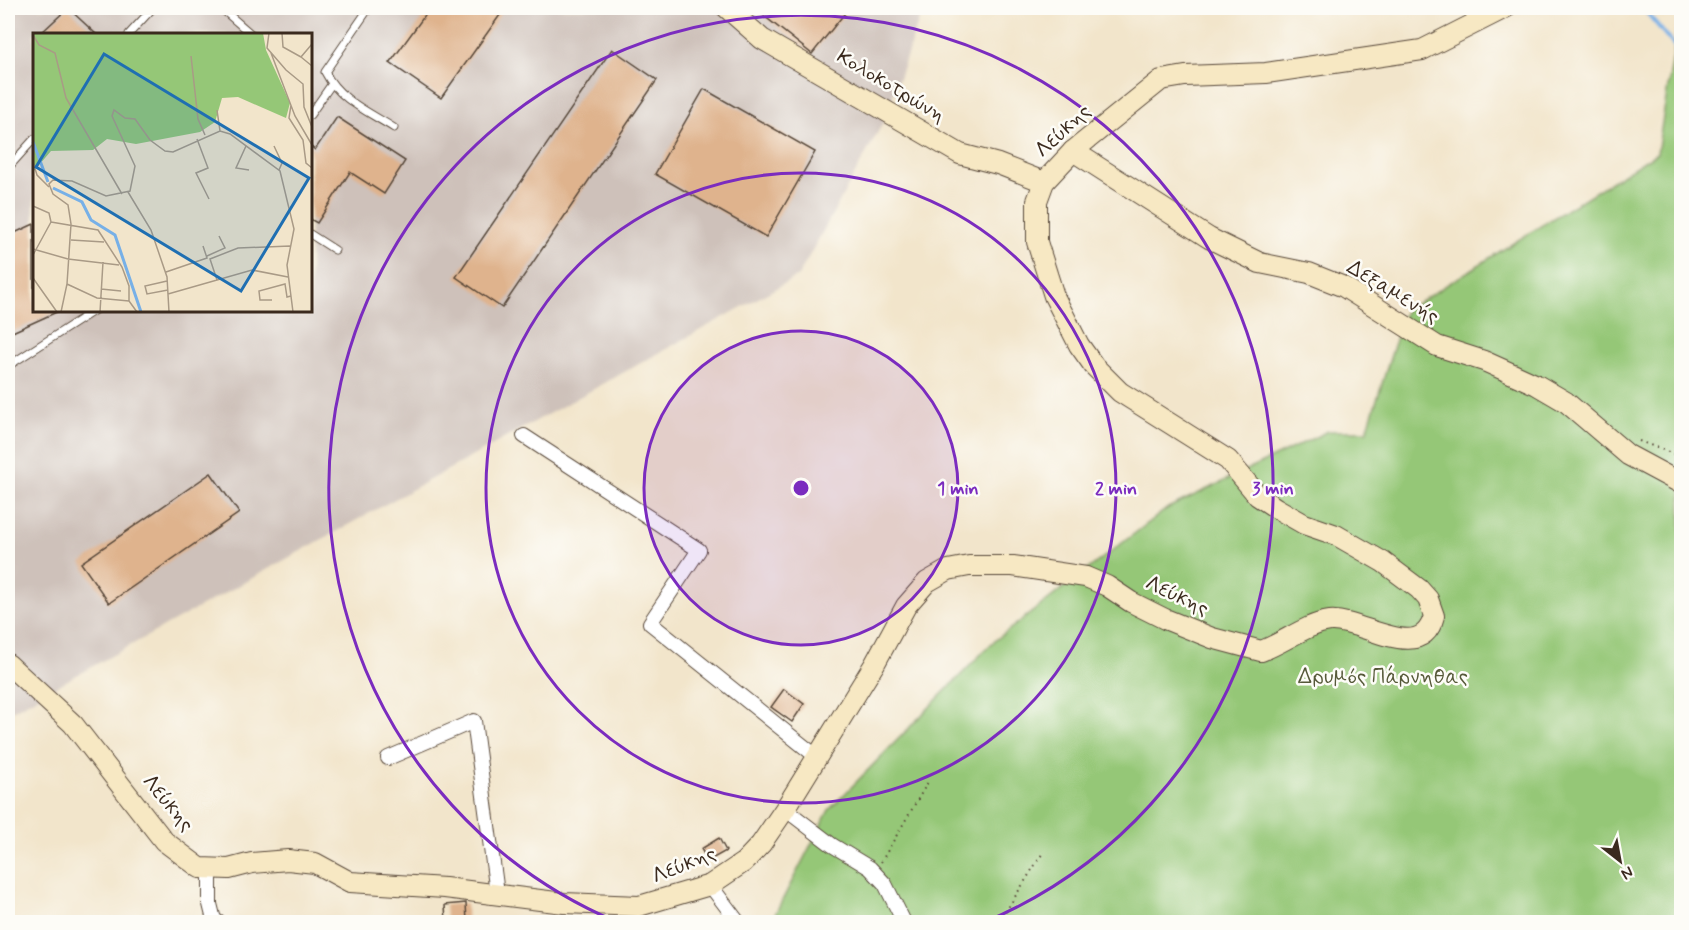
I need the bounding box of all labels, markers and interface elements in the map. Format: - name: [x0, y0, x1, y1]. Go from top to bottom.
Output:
- inset map: [33, 33, 312, 312]
- street label: Κολοκοτρώνη: [831, 43, 951, 129]
- street label: Λεύκης: [1029, 98, 1097, 164]
- street label: Δεξαμενής: [1342, 253, 1444, 331]
- text: 1 min: [937, 477, 979, 501]
- text: 2 min: [1095, 477, 1137, 501]
- text: 3 min: [1252, 477, 1294, 501]
- centre of rings: [791, 478, 811, 498]
- street label: Λεύκης: [1141, 569, 1213, 623]
- park label: Δρυμός Πάρνηθας: [1298, 663, 1468, 691]
- street label: Λεύκης: [136, 768, 200, 838]
- north arrow: [1590, 831, 1650, 891]
- street label: Λεύκης: [648, 839, 720, 891]
- text: N: [1617, 861, 1637, 884]

